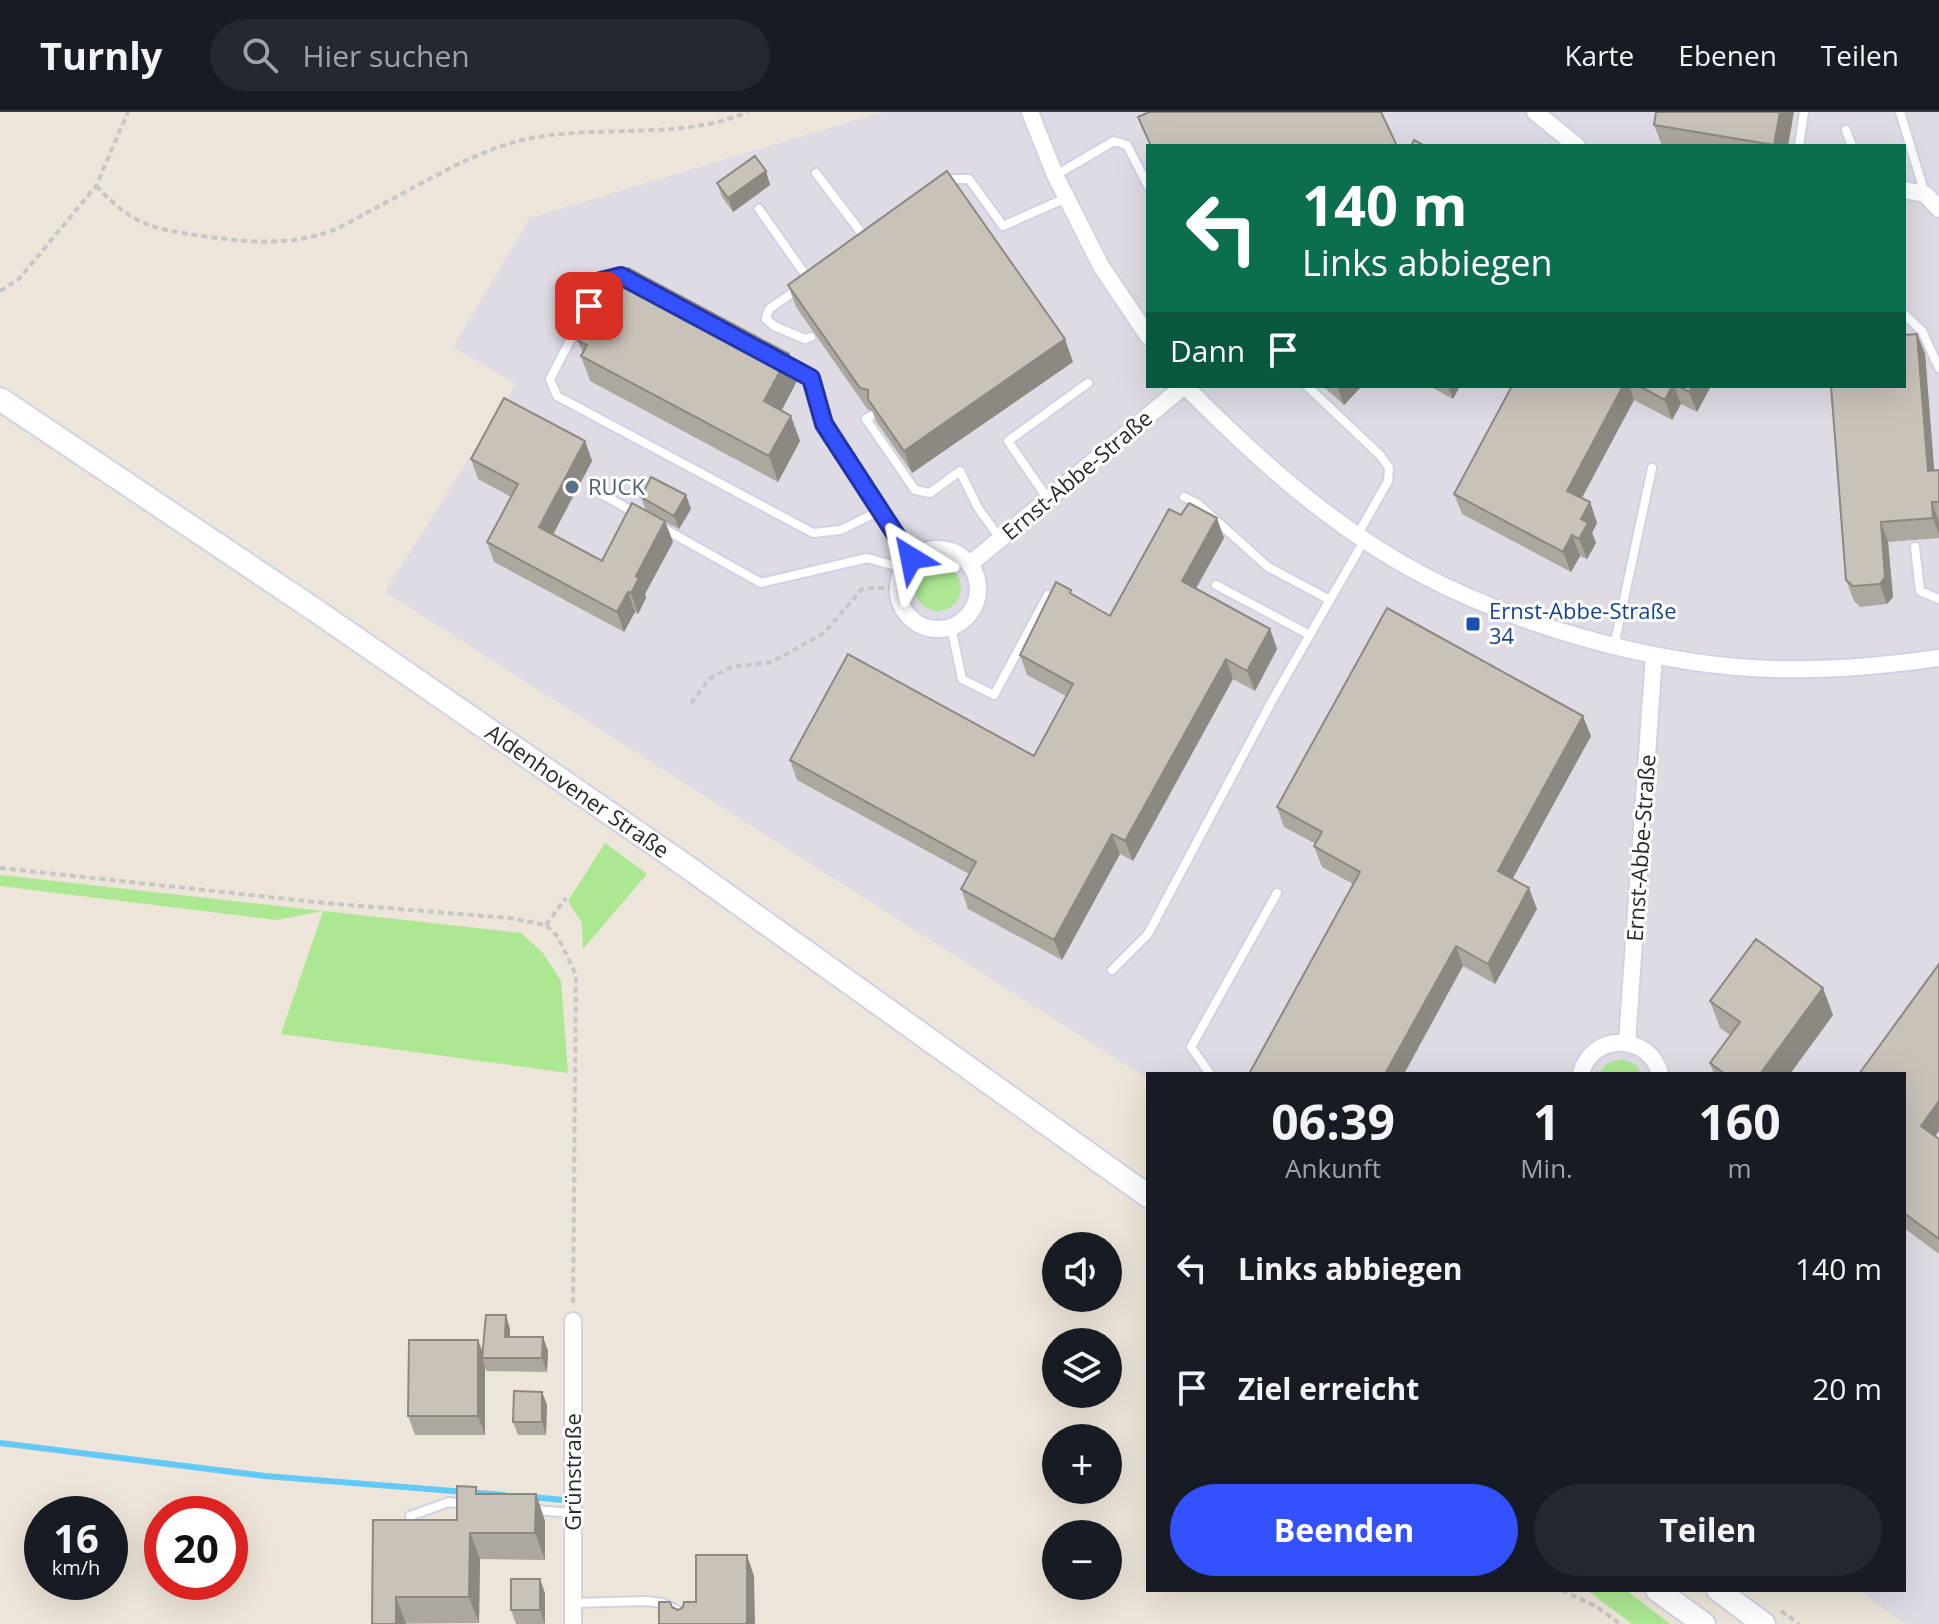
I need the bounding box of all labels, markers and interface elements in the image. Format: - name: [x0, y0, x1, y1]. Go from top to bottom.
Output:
- search box: [210, 19, 770, 91]
- text: Turnly: [40, 29, 162, 81]
- icon: search: [238, 33, 282, 77]
- text: Hier suchen: [302, 35, 470, 76]
- text: Karte: [1564, 36, 1634, 74]
- text: Ebenen: [1678, 36, 1777, 74]
- text: Teilen: [1821, 36, 1899, 74]
- text: 140 m: [1302, 166, 1468, 242]
- icon: left: [1170, 176, 1274, 280]
- text: Links abbiegen: [1302, 238, 1553, 287]
- pin: [555, 272, 623, 340]
- icon: arrive: [567, 284, 611, 328]
- icon: arrive: [1261, 328, 1305, 372]
- text: Dann: [1170, 330, 1245, 371]
- street label: Ernst-Abbe-Straße: [995, 402, 1158, 546]
- place label: RUCK: [588, 471, 645, 501]
- marker: RUCK: [563, 478, 581, 496]
- position arrow: [869, 516, 953, 600]
- place label: Ernst-Abbe-Straße 34: [1489, 595, 1677, 650]
- marker: Ernst-Abbe-Straße 34: [1464, 615, 1482, 633]
- street label: Aldenhovener Straße: [480, 716, 676, 864]
- street label: Ernst-Abbe-Straße: [1618, 753, 1662, 943]
- text: 06:39: [1271, 1089, 1395, 1154]
- text: 1: [1533, 1089, 1560, 1154]
- text: 160: [1698, 1089, 1781, 1154]
- text: Ankunft: [1285, 1150, 1381, 1186]
- text: Min.: [1520, 1150, 1573, 1186]
- text: m: [1727, 1150, 1751, 1186]
- map controls: [1042, 1232, 1122, 1600]
- button: sound: [1042, 1232, 1122, 1312]
- icon: left: [1170, 1246, 1214, 1290]
- text: Links abbiegen: [1238, 1248, 1463, 1289]
- text: 140 m: [1795, 1248, 1882, 1289]
- button: layers: [1042, 1328, 1122, 1408]
- icon: arrive: [1170, 1366, 1214, 1410]
- text: Ziel erreicht: [1238, 1368, 1419, 1409]
- text: 20 m: [1812, 1368, 1882, 1409]
- street label: Grünstraße: [557, 1413, 587, 1531]
- button: +: [1042, 1424, 1122, 1504]
- button: Beenden: [1170, 1484, 1518, 1576]
- button: Teilen: [1534, 1484, 1882, 1576]
- speed limit sign: 20: [144, 1496, 248, 1600]
- text: 16: [53, 1510, 99, 1565]
- button: −: [1042, 1520, 1122, 1600]
- text: km/h: [52, 1554, 100, 1581]

